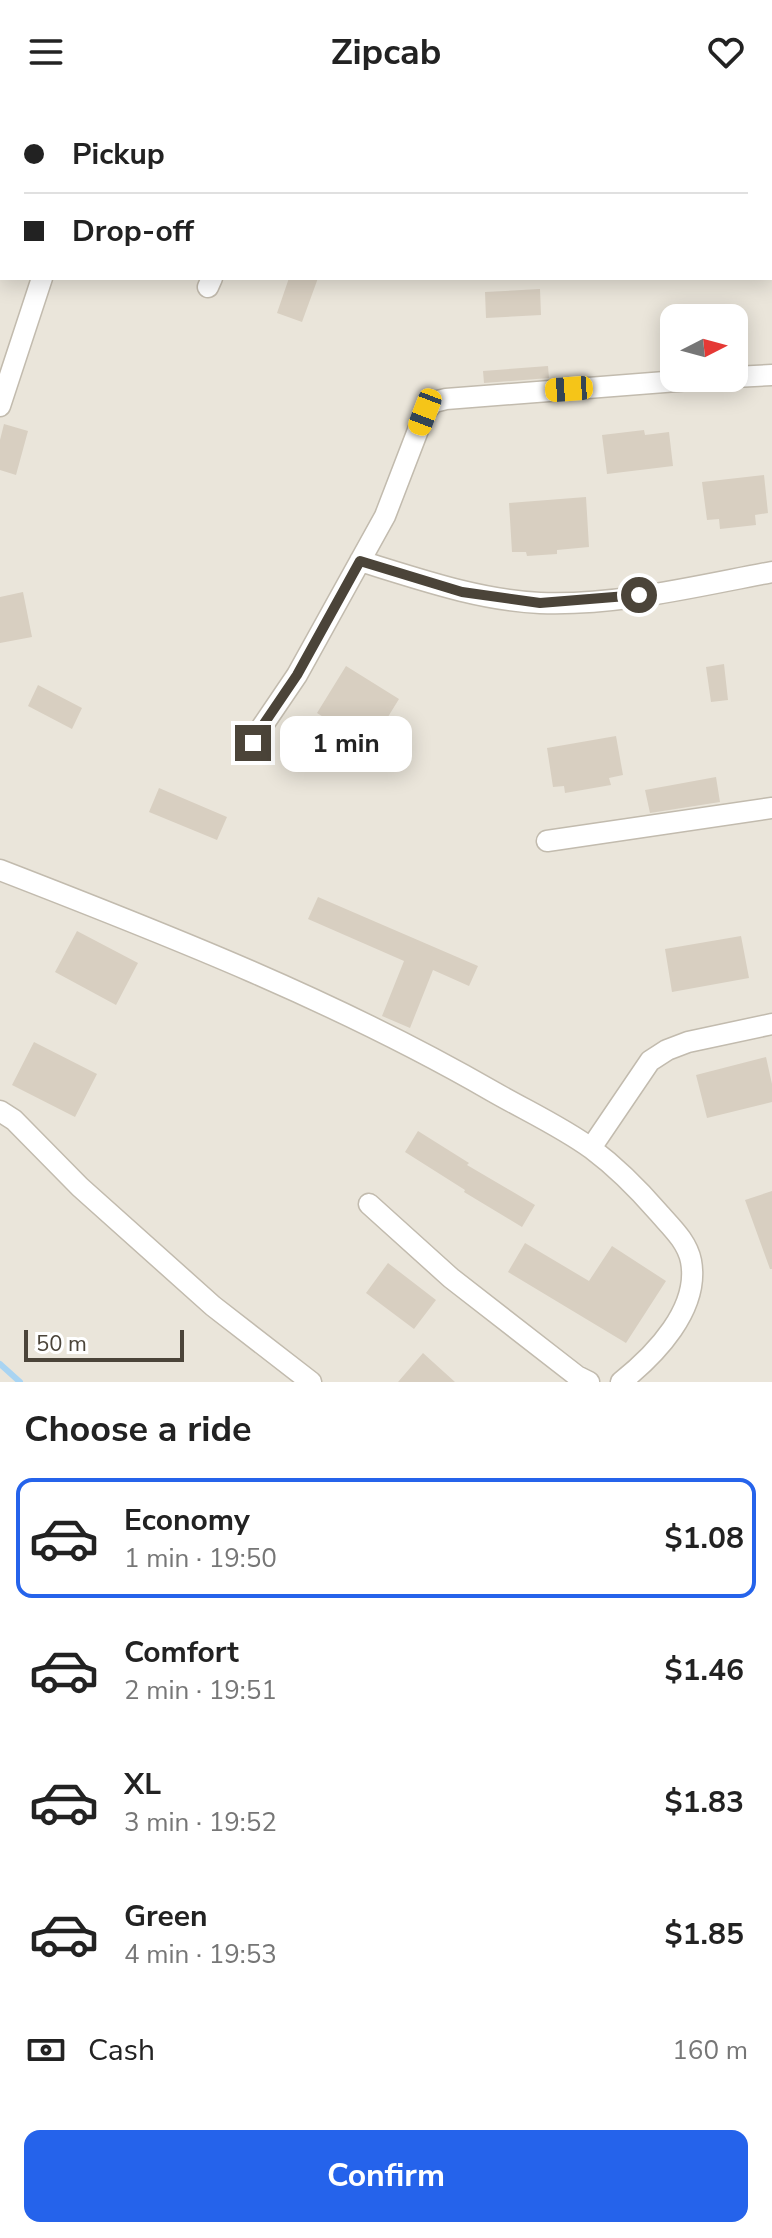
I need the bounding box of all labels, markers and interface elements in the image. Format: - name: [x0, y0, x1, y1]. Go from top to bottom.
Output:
- text: Zipcab: [331, 28, 441, 77]
- icon: menu: [24, 30, 68, 74]
- icon: heart: [704, 30, 748, 74]
- text: Pickup: [72, 134, 165, 175]
- text: Drop-off: [72, 211, 194, 252]
- north arrow: [660, 304, 748, 392]
- map controls: [660, 304, 748, 392]
- car: [544, 375, 594, 403]
- car: [405, 385, 445, 439]
- route start: [621, 577, 657, 613]
- callout: 1 min: [281, 715, 413, 771]
- route end: [235, 725, 271, 761]
- text: 1 min: [312, 726, 380, 761]
- scale bar: [24, 1326, 184, 1362]
- text: 50 m: [36, 1329, 87, 1359]
- text: Choose a ride: [24, 1405, 252, 1454]
- text: Economy: [124, 1500, 250, 1541]
- icon: car: [28, 1502, 100, 1574]
- text: $1.08: [665, 1518, 744, 1559]
- text: 1 min · 19:50: [124, 1541, 277, 1576]
- text: Comfort: [124, 1632, 239, 1673]
- icon: car: [28, 1634, 100, 1706]
- text: $1.46: [665, 1650, 744, 1691]
- text: 2 min · 19:51: [124, 1673, 277, 1708]
- text: XL: [124, 1764, 161, 1805]
- icon: car: [28, 1766, 100, 1838]
- text: $1.83: [665, 1782, 744, 1823]
- text: 3 min · 19:52: [124, 1805, 277, 1840]
- text: Green: [124, 1896, 208, 1937]
- icon: car: [28, 1898, 100, 1970]
- text: $1.85: [665, 1914, 744, 1955]
- text: 4 min · 19:53: [124, 1937, 277, 1972]
- icon: cash: [24, 2028, 68, 2072]
- text: Cash: [88, 2030, 155, 2071]
- text: 160 m: [672, 2033, 748, 2068]
- button: Confirm: [24, 2130, 748, 2222]

